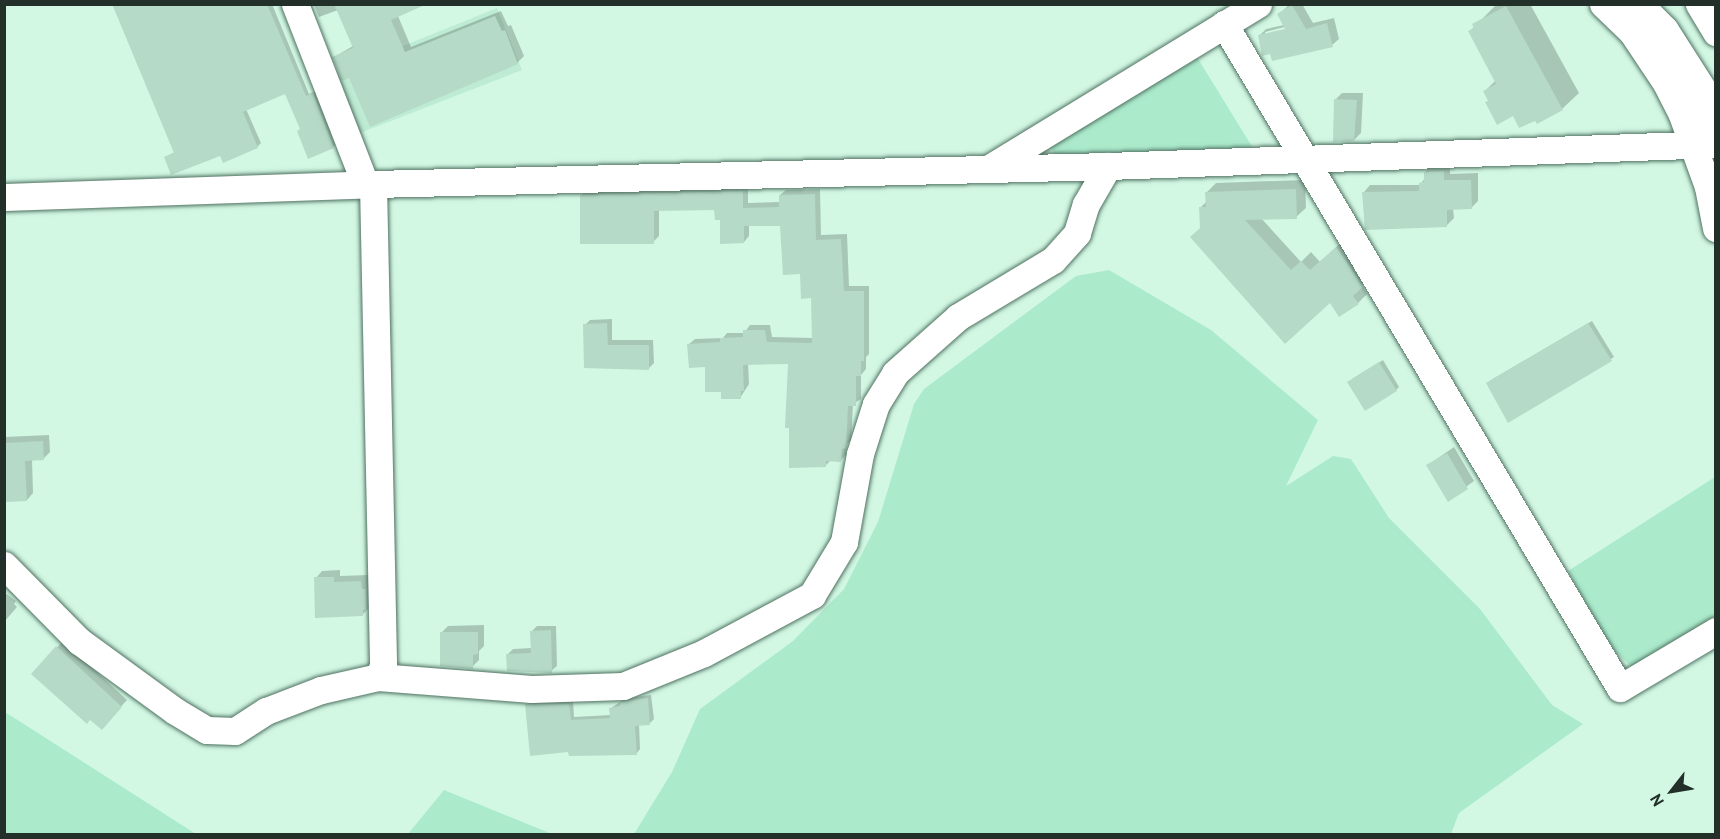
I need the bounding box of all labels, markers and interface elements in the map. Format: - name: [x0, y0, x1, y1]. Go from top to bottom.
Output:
- north arrow: [1642, 761, 1702, 821]
- text: N: [1645, 791, 1668, 810]

